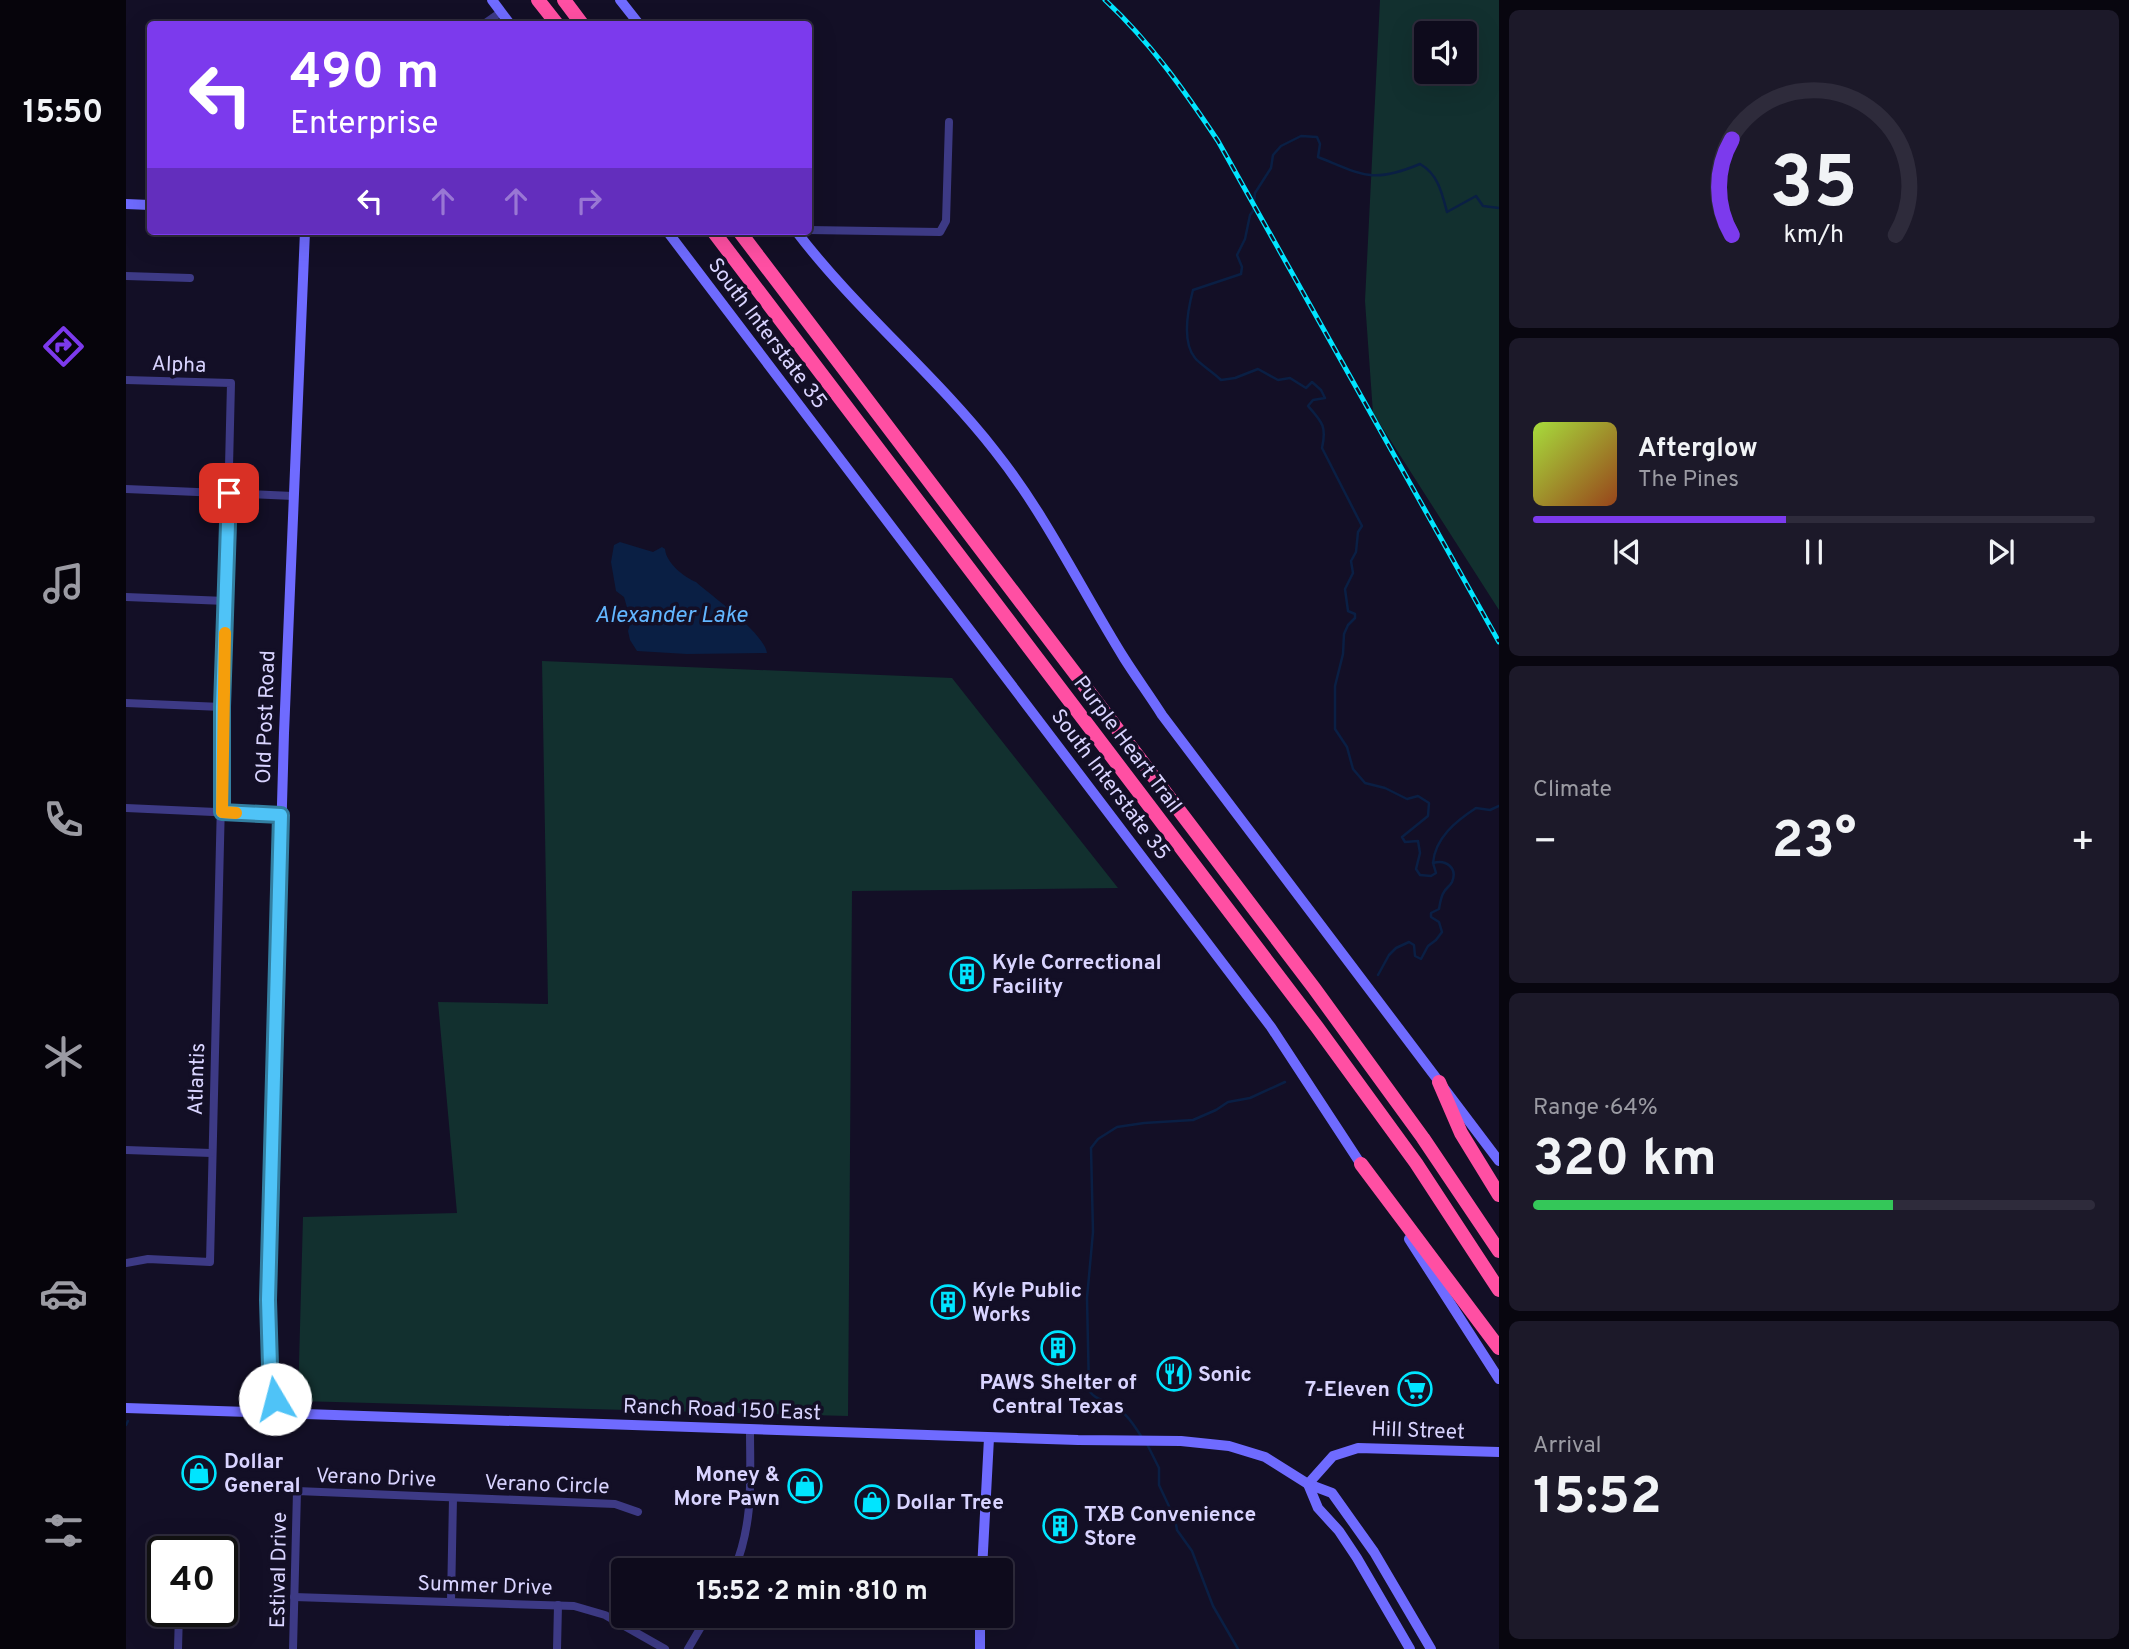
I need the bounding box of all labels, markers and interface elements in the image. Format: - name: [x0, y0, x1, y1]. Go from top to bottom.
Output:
- map controls: [1414, 21, 1477, 84]
- button: sound: [1414, 21, 1477, 84]
- text: 490 m: [290, 44, 439, 106]
- icon: left: [175, 49, 266, 140]
- text: 15:50: [23, 94, 103, 134]
- text: Enterprise: [290, 105, 438, 145]
- text: 35: [1770, 141, 1858, 233]
- icon: left: [351, 182, 389, 220]
- icon: ahead: [424, 182, 462, 220]
- icon: ahead: [497, 182, 535, 220]
- icon: right: [570, 182, 608, 220]
- text: km/h: [1784, 220, 1844, 252]
- street label: South Interstate 35: [701, 253, 832, 415]
- icon: directions: [39, 322, 88, 371]
- street label: Alpha: [151, 351, 207, 380]
- text: Afterglow: [1638, 433, 1758, 466]
- pin: [199, 463, 259, 523]
- text: The Pines: [1638, 466, 1739, 495]
- icon: arrive: [210, 474, 248, 512]
- icon: previous: [1608, 533, 1646, 571]
- icon: pause: [1795, 533, 1833, 571]
- icon: next: [1982, 533, 2020, 571]
- icon: music: [39, 559, 88, 608]
- water label: Alexander Lake: [595, 602, 749, 631]
- street label: Old Post Road: [251, 650, 282, 784]
- street label: Purple Heart Trail: [1067, 671, 1187, 819]
- street label: South Interstate 35: [1044, 704, 1175, 866]
- text: Climate: [1533, 776, 1612, 805]
- icon: phone: [39, 795, 88, 844]
- text: 23°: [1772, 810, 1856, 876]
- text: −: [1533, 819, 1558, 868]
- text: +: [2070, 819, 2095, 868]
- place label: Kyle Correctional Facility: [992, 950, 1162, 1001]
- building icon: Kyle Correctional Facility: [948, 955, 986, 993]
- icon: climate: [39, 1032, 88, 1081]
- street label: Atlantis: [183, 1042, 212, 1116]
- text: Range · 64%: [1533, 1094, 1658, 1123]
- text: 320 km: [1533, 1128, 1717, 1194]
- icon: car: [39, 1269, 88, 1318]
- place label: Kyle Public Works: [972, 1278, 1082, 1329]
- building icon: Kyle Public Works: [929, 1283, 967, 1321]
- building icon: PAWS Shelter of Central Texas: [1039, 1329, 1077, 1367]
- restaurant icon: Sonic: [1155, 1355, 1193, 1393]
- position arrow: [238, 1362, 312, 1436]
- place label: Sonic: [1198, 1362, 1252, 1389]
- place label: PAWS Shelter of Central Texas: [979, 1370, 1137, 1421]
- supermarket icon: 7-Eleven: [1396, 1370, 1434, 1408]
- place label: 7-Eleven: [1305, 1377, 1390, 1404]
- street label: Ranch Road 150 East: [622, 1394, 822, 1427]
- street label: Hill Street: [1371, 1416, 1465, 1447]
- text: Arrival: [1533, 1432, 1602, 1461]
- place label: Dollar General: [224, 1449, 301, 1500]
- shop icon: Dollar General: [180, 1454, 218, 1492]
- place label: Money & More Pawn: [673, 1462, 780, 1513]
- street label: Verano Drive: [315, 1463, 437, 1494]
- text: 15:52: [1533, 1466, 1662, 1532]
- shop icon: Money & More Pawn: [786, 1467, 824, 1505]
- street label: Verano Circle: [484, 1470, 610, 1501]
- shop icon: Dollar Tree: [853, 1483, 891, 1521]
- place label: Dollar Tree: [896, 1490, 1004, 1517]
- place label: TXB Convenience Store: [1084, 1502, 1256, 1553]
- icon: filters: [39, 1506, 88, 1555]
- building icon: TXB Convenience Store: [1041, 1507, 1079, 1545]
- street label: Estival Drive: [265, 1512, 294, 1628]
- speed limit sign: 40: [147, 1536, 238, 1627]
- street label: Summer Drive: [417, 1571, 553, 1602]
- text: 15:52 · 2 min · 810 m: [696, 1576, 928, 1609]

